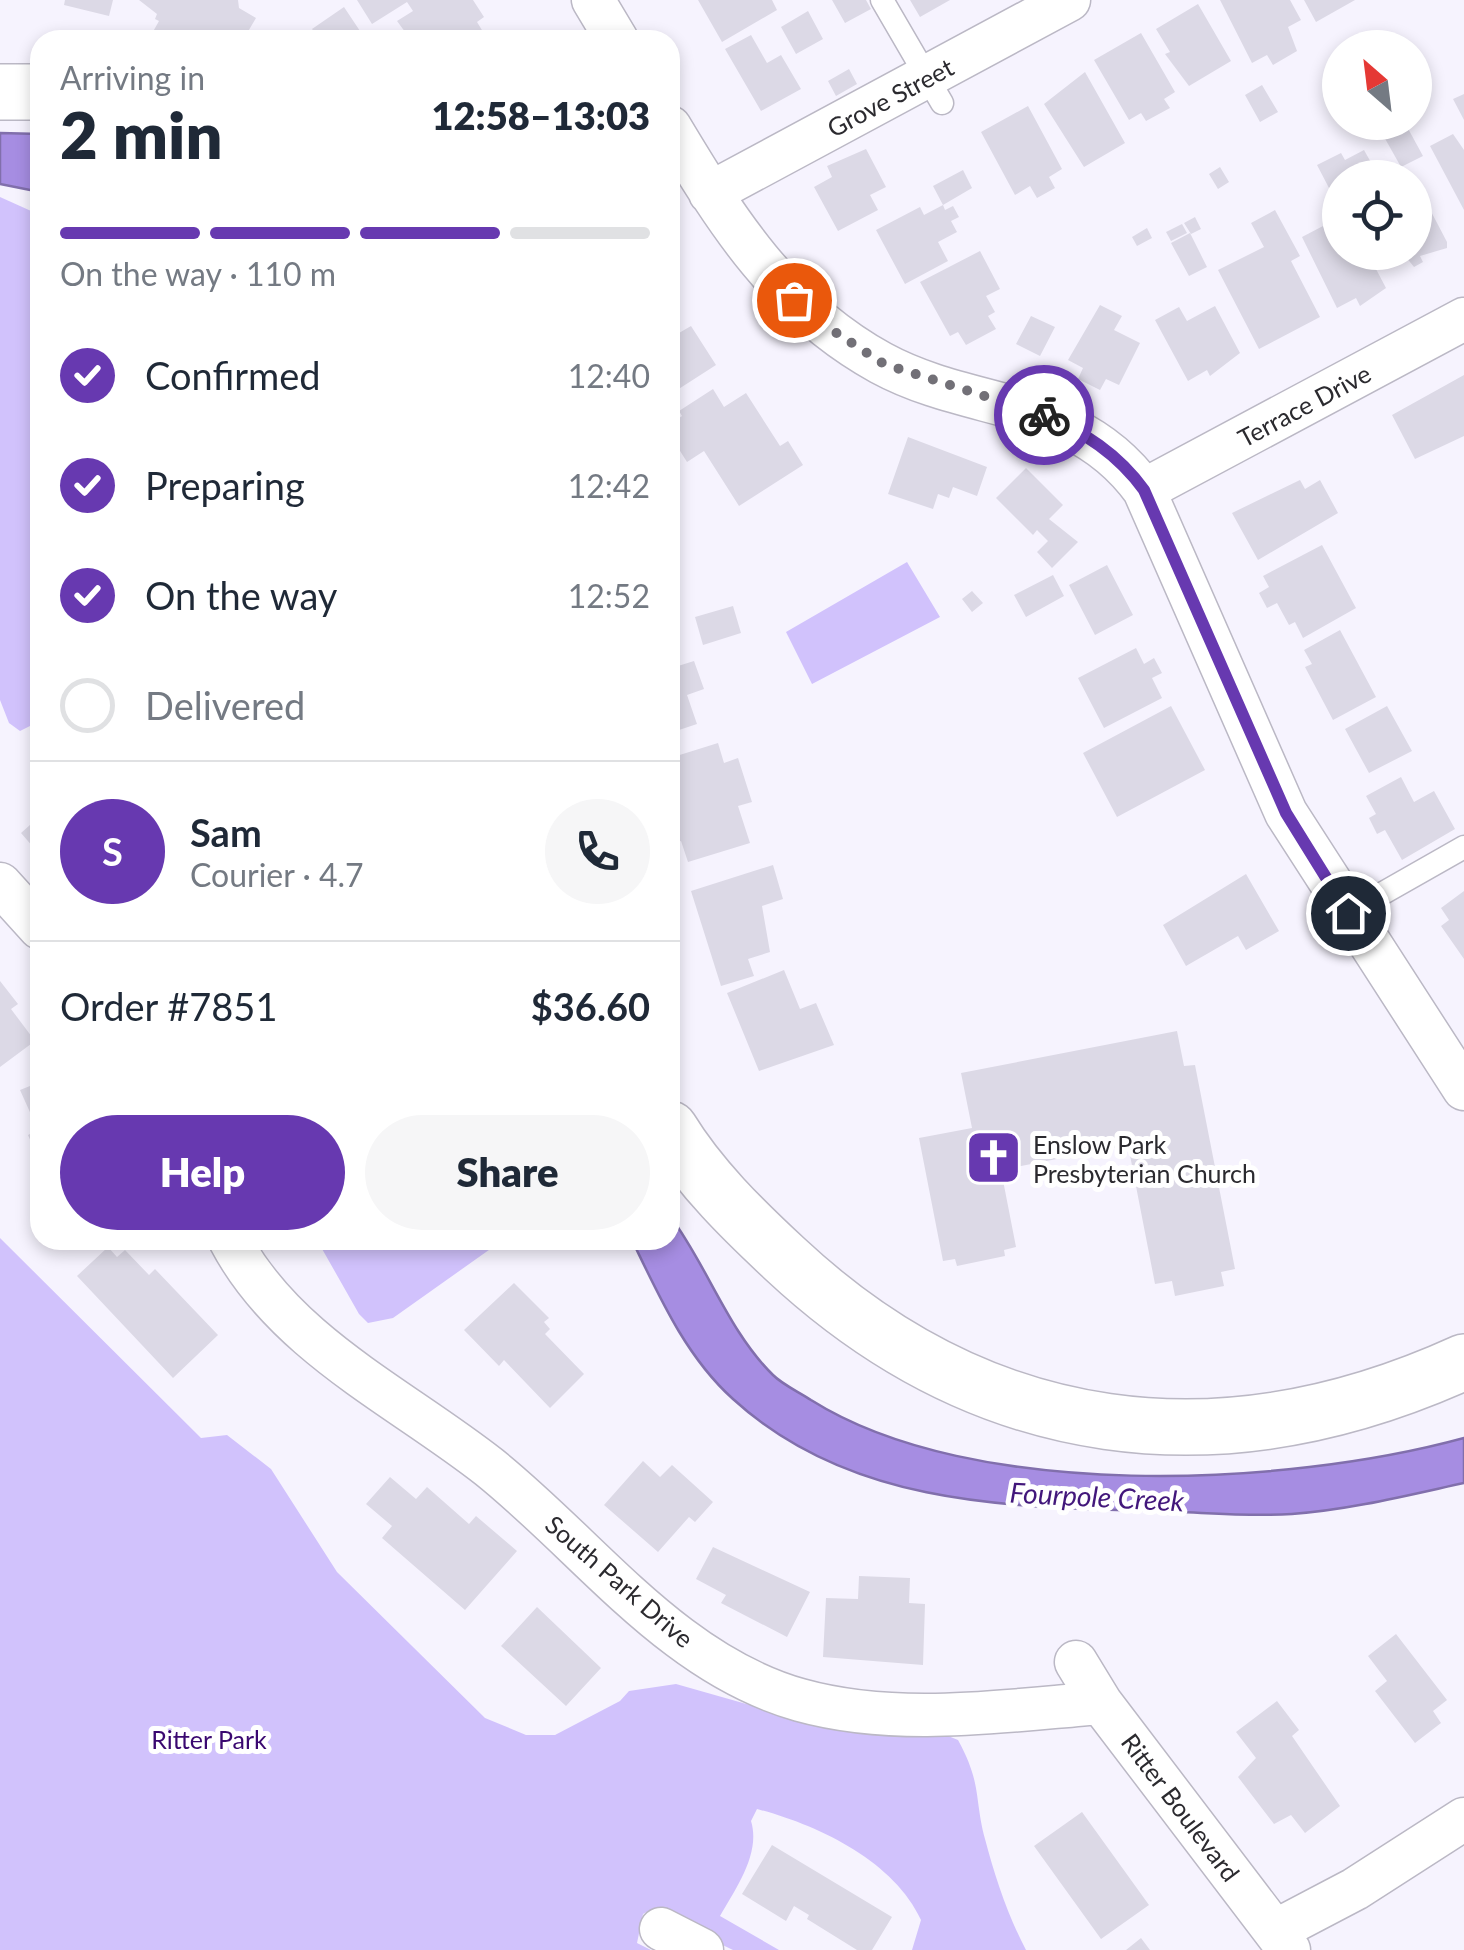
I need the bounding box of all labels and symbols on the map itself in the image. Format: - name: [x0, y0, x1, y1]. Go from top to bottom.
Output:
- north arrow: [1322, 30, 1432, 140]
- street label: Grove Street: [822, 51, 958, 143]
- pin: [752, 258, 837, 343]
- street label: Terrace Drive: [1232, 357, 1376, 453]
- courier: [994, 365, 1094, 465]
- pin: [1306, 871, 1391, 956]
- church icon: Enslow Park Presbyterian Church: [964, 1128, 1024, 1188]
- place label: Enslow Park Presbyterian Church: [1033, 1129, 1256, 1188]
- water label: Fourpole Creek: [1009, 1474, 1186, 1518]
- street label: South Park Drive: [540, 1509, 700, 1653]
- park label: Ritter Park: [151, 1724, 267, 1754]
- street label: Ritter Boulevard: [1116, 1727, 1246, 1887]

